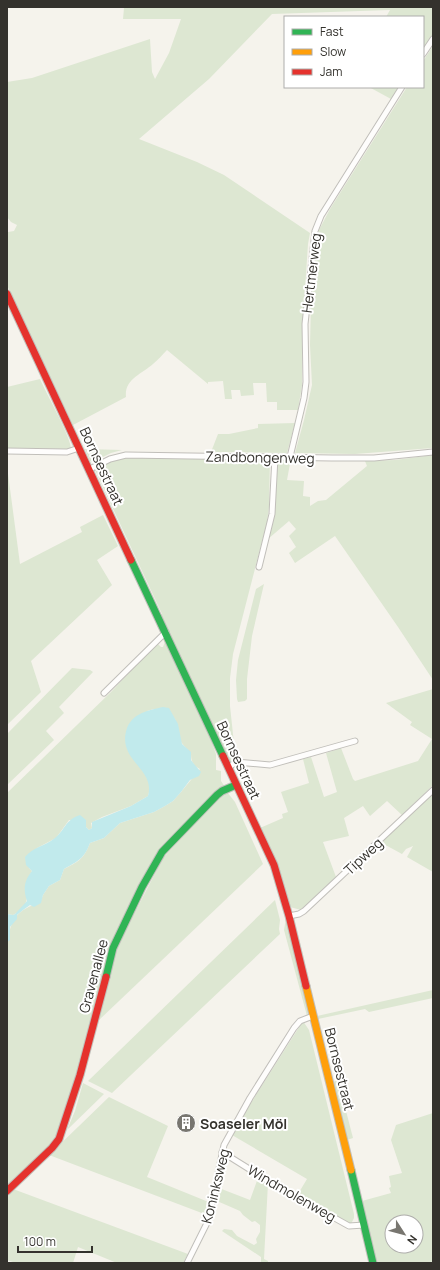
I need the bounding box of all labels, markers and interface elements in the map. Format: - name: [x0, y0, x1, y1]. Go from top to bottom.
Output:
- legend: [284, 16, 424, 88]
- text: Fast: [320, 23, 344, 40]
- text: Slow: [320, 43, 346, 60]
- text: Jam: [320, 63, 342, 80]
- street label: Hertmerweg: [297, 232, 325, 314]
- street label: Bornsestraat: [76, 424, 129, 509]
- street label: Zandbongenweg: [205, 447, 315, 467]
- street label: Bornsestraat: [213, 718, 266, 803]
- street label: Tipweg: [339, 833, 387, 879]
- street label: Gravenallee: [74, 937, 112, 1015]
- street label: Bornsestraat: [321, 1026, 360, 1113]
- building icon: Soaseler Möl: [175, 1112, 197, 1134]
- place label: Soaseler Möl: [200, 1114, 287, 1133]
- street label: Koninksweg: [196, 1146, 234, 1226]
- street label: Windmolenweg: [244, 1160, 340, 1226]
- north arrow: [384, 1214, 424, 1254]
- scale bar: [18, 1228, 92, 1254]
- text: 100 m: [24, 1233, 56, 1250]
- text: N: [404, 1233, 421, 1248]

